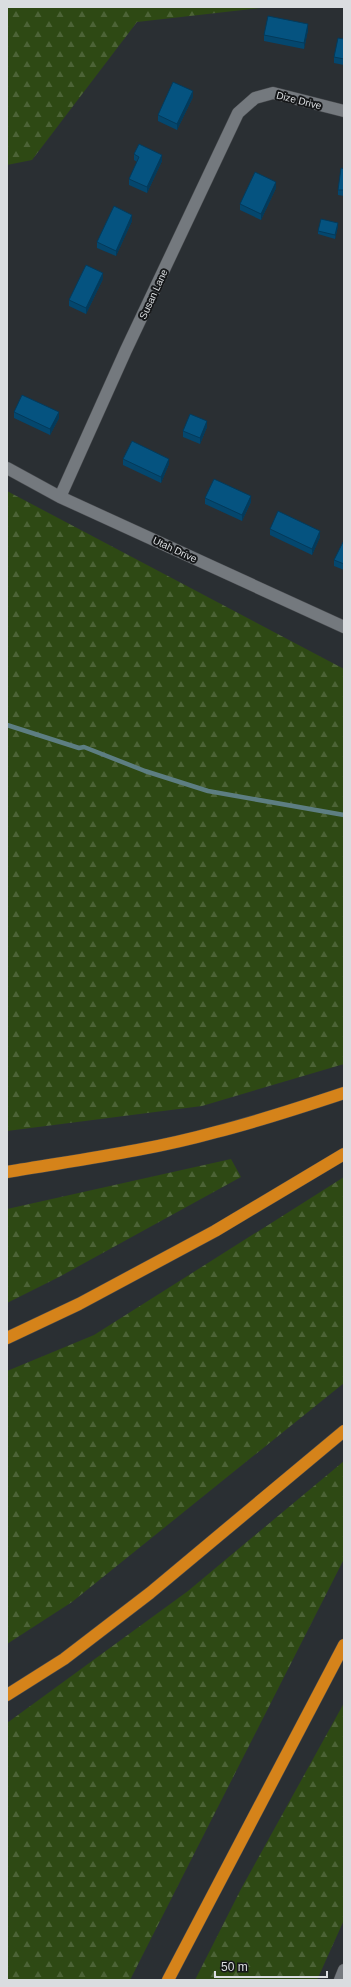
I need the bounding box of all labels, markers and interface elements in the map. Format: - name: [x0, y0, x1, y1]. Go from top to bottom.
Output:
- street label: Dize Drive: [275, 90, 323, 112]
- street label: Susan Lane: [137, 267, 170, 321]
- street label: Utah Drive: [151, 534, 199, 565]
- scale bar: [215, 1953, 327, 1979]
- text: 50 m: [221, 1960, 248, 1974]

